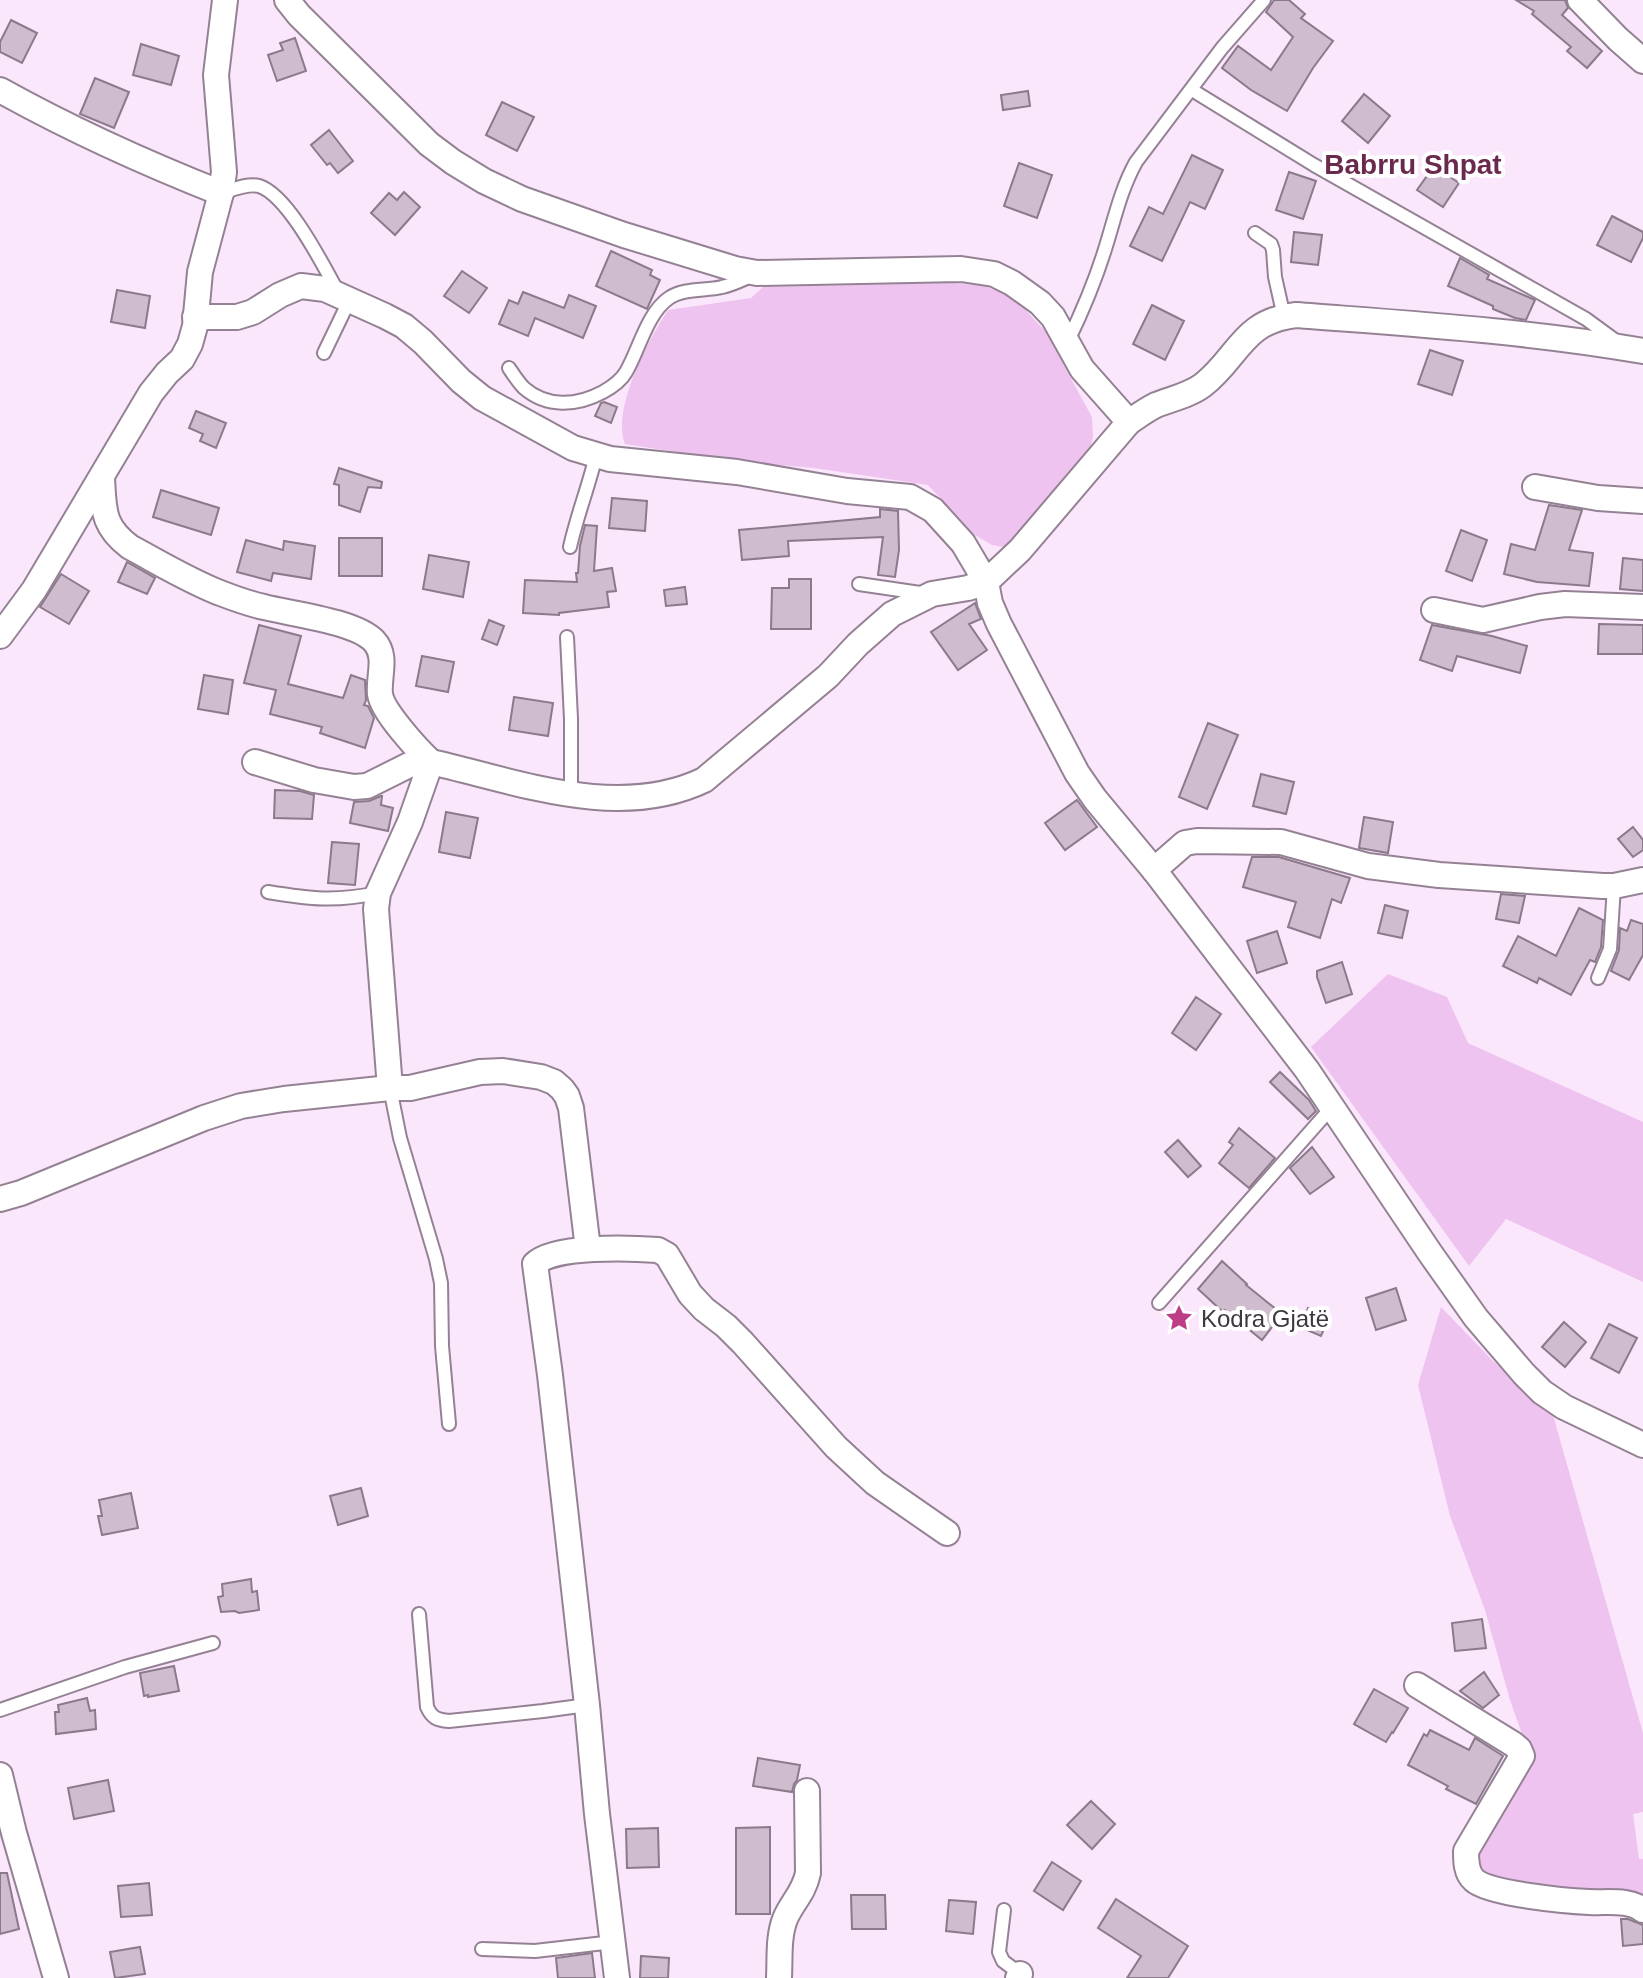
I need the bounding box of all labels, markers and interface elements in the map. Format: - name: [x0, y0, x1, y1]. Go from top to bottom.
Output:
- district label: Babrru Shpat: [1324, 149, 1502, 180]
- place icon: Kodra Gjatë: [1164, 1303, 1194, 1333]
- place label: Kodra Gjatë: [1201, 1305, 1329, 1332]

